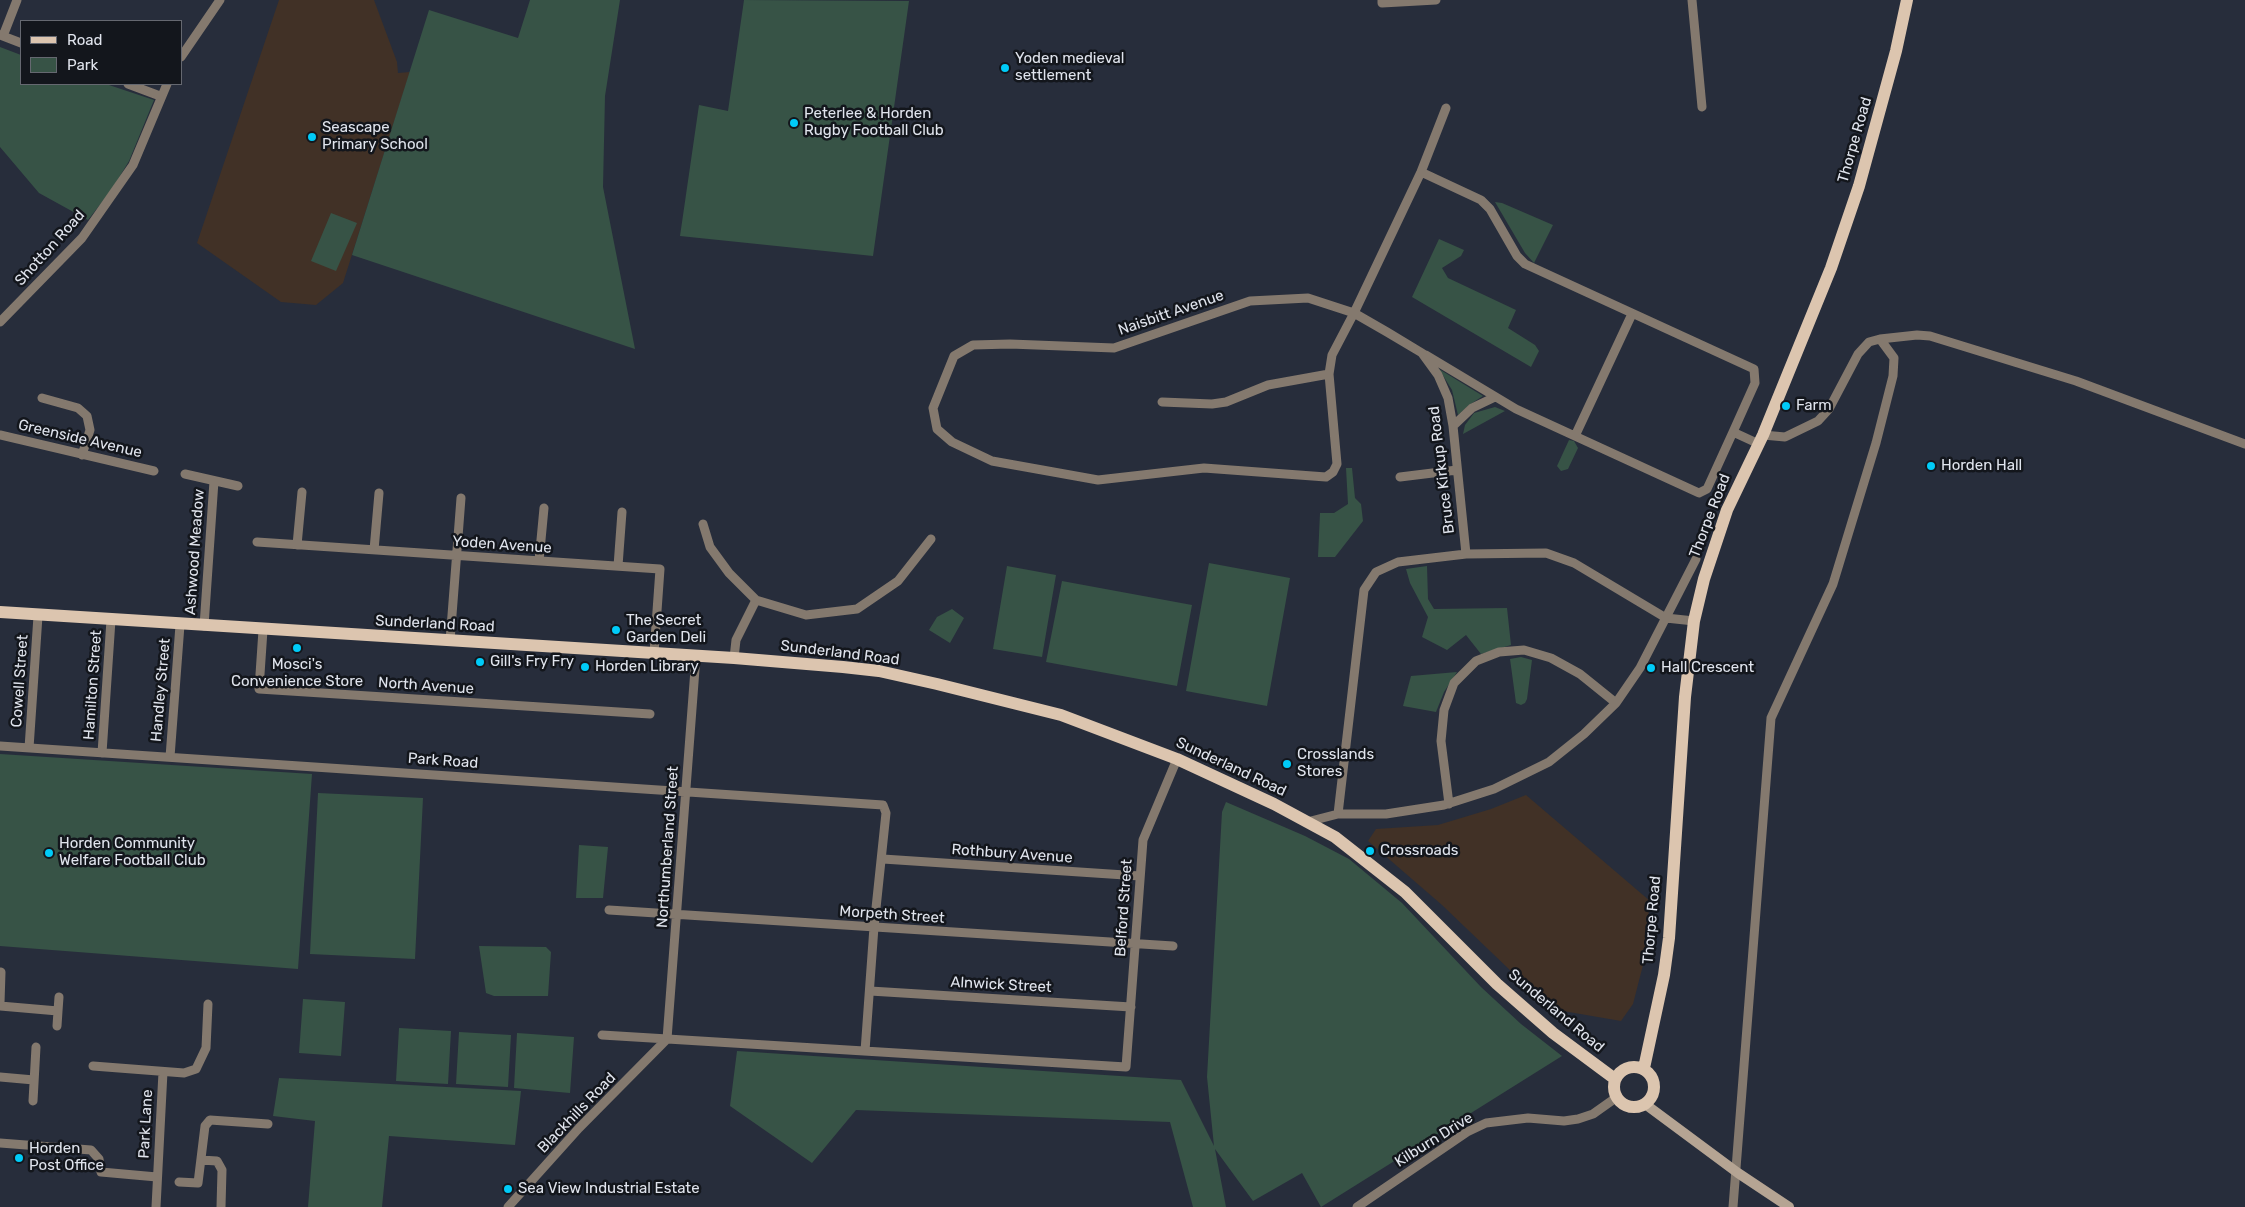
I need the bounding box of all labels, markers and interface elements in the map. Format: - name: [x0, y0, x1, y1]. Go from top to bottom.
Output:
- legend: [20, 20, 182, 85]
- text: Road: [67, 31, 103, 49]
- place label: Yoden medieval settlement: [1015, 50, 1124, 85]
- text: Park: [67, 56, 98, 74]
- marker: Yoden medieval settlement: [999, 62, 1011, 74]
- street label: Thorpe Road: [1834, 95, 1876, 185]
- place label: Peterlee & Horden Rugby Football Club: [804, 105, 944, 140]
- marker: Peterlee & Horden Rugby Football Club: [788, 117, 800, 129]
- place label: Seascape Primary School: [322, 119, 428, 154]
- marker: Seascape Primary School: [306, 131, 318, 143]
- street label: Shotton Road: [11, 206, 89, 290]
- street label: Naisbitt Avenue: [1116, 287, 1226, 339]
- place label: Farm: [1796, 397, 1832, 415]
- marker: Farm: [1780, 400, 1792, 412]
- street label: Bruce Kirkup Road: [1425, 405, 1459, 535]
- street label: Greenside Avenue: [16, 416, 144, 462]
- place label: Horden Hall: [1941, 457, 2022, 475]
- marker: Horden Hall: [1925, 460, 1937, 472]
- street label: Thorpe Road: [1686, 472, 1734, 560]
- street label: Ashwood Meadow: [182, 488, 208, 616]
- street label: Yoden Avenue: [452, 533, 552, 557]
- street label: Sunderland Road: [375, 612, 495, 636]
- place label: The Secret Garden Deli: [626, 612, 706, 647]
- marker: The Secret Garden Deli: [610, 624, 622, 636]
- street label: Hamilton Street: [80, 629, 106, 741]
- street label: Cowell Street: [8, 634, 32, 728]
- street label: Handley Street: [147, 637, 175, 743]
- street label: Sunderland Road: [780, 637, 900, 669]
- marker: Mosci's Convenience Store: [291, 642, 303, 654]
- place label: Gill's Fry Fry: [490, 653, 574, 671]
- place label: Mosci's Convenience Store: [231, 656, 363, 691]
- marker: Gill's Fry Fry: [474, 656, 486, 668]
- place label: Horden Library: [595, 658, 699, 676]
- place label: Hall Crescent: [1661, 659, 1754, 677]
- marker: Horden Library: [579, 661, 591, 673]
- marker: Hall Crescent: [1645, 662, 1657, 674]
- street label: North Avenue: [378, 674, 474, 698]
- street label: Sunderland Road: [1173, 734, 1289, 800]
- place label: Crosslands Stores: [1297, 746, 1374, 781]
- street label: Park Road: [407, 750, 479, 772]
- marker: Crosslands Stores: [1281, 758, 1293, 770]
- street label: Northumberland Street: [653, 766, 683, 928]
- place label: Horden Community Welfare Football Club: [59, 835, 206, 870]
- street label: Rothbury Avenue: [951, 841, 1073, 867]
- place label: Crossroads: [1380, 842, 1458, 860]
- marker: Crossroads: [1364, 845, 1376, 857]
- marker: Horden Community Welfare Football Club: [43, 847, 55, 859]
- street label: Belford Street: [1112, 859, 1136, 957]
- street label: Thorpe Road: [1639, 875, 1665, 965]
- street label: Morpeth Street: [839, 902, 945, 928]
- street label: Sunderland Road: [1504, 966, 1608, 1056]
- street label: Alnwick Street: [950, 973, 1052, 997]
- street label: Blackhills Road: [534, 1069, 620, 1157]
- street label: Park Lane: [135, 1089, 157, 1159]
- street label: Kilburn Drive: [1392, 1109, 1476, 1171]
- place label: Horden Post Office: [29, 1140, 104, 1175]
- marker: Horden Post Office: [13, 1152, 25, 1164]
- place label: Sea View Industrial Estate: [518, 1180, 700, 1198]
- marker: Sea View Industrial Estate: [502, 1183, 514, 1195]

